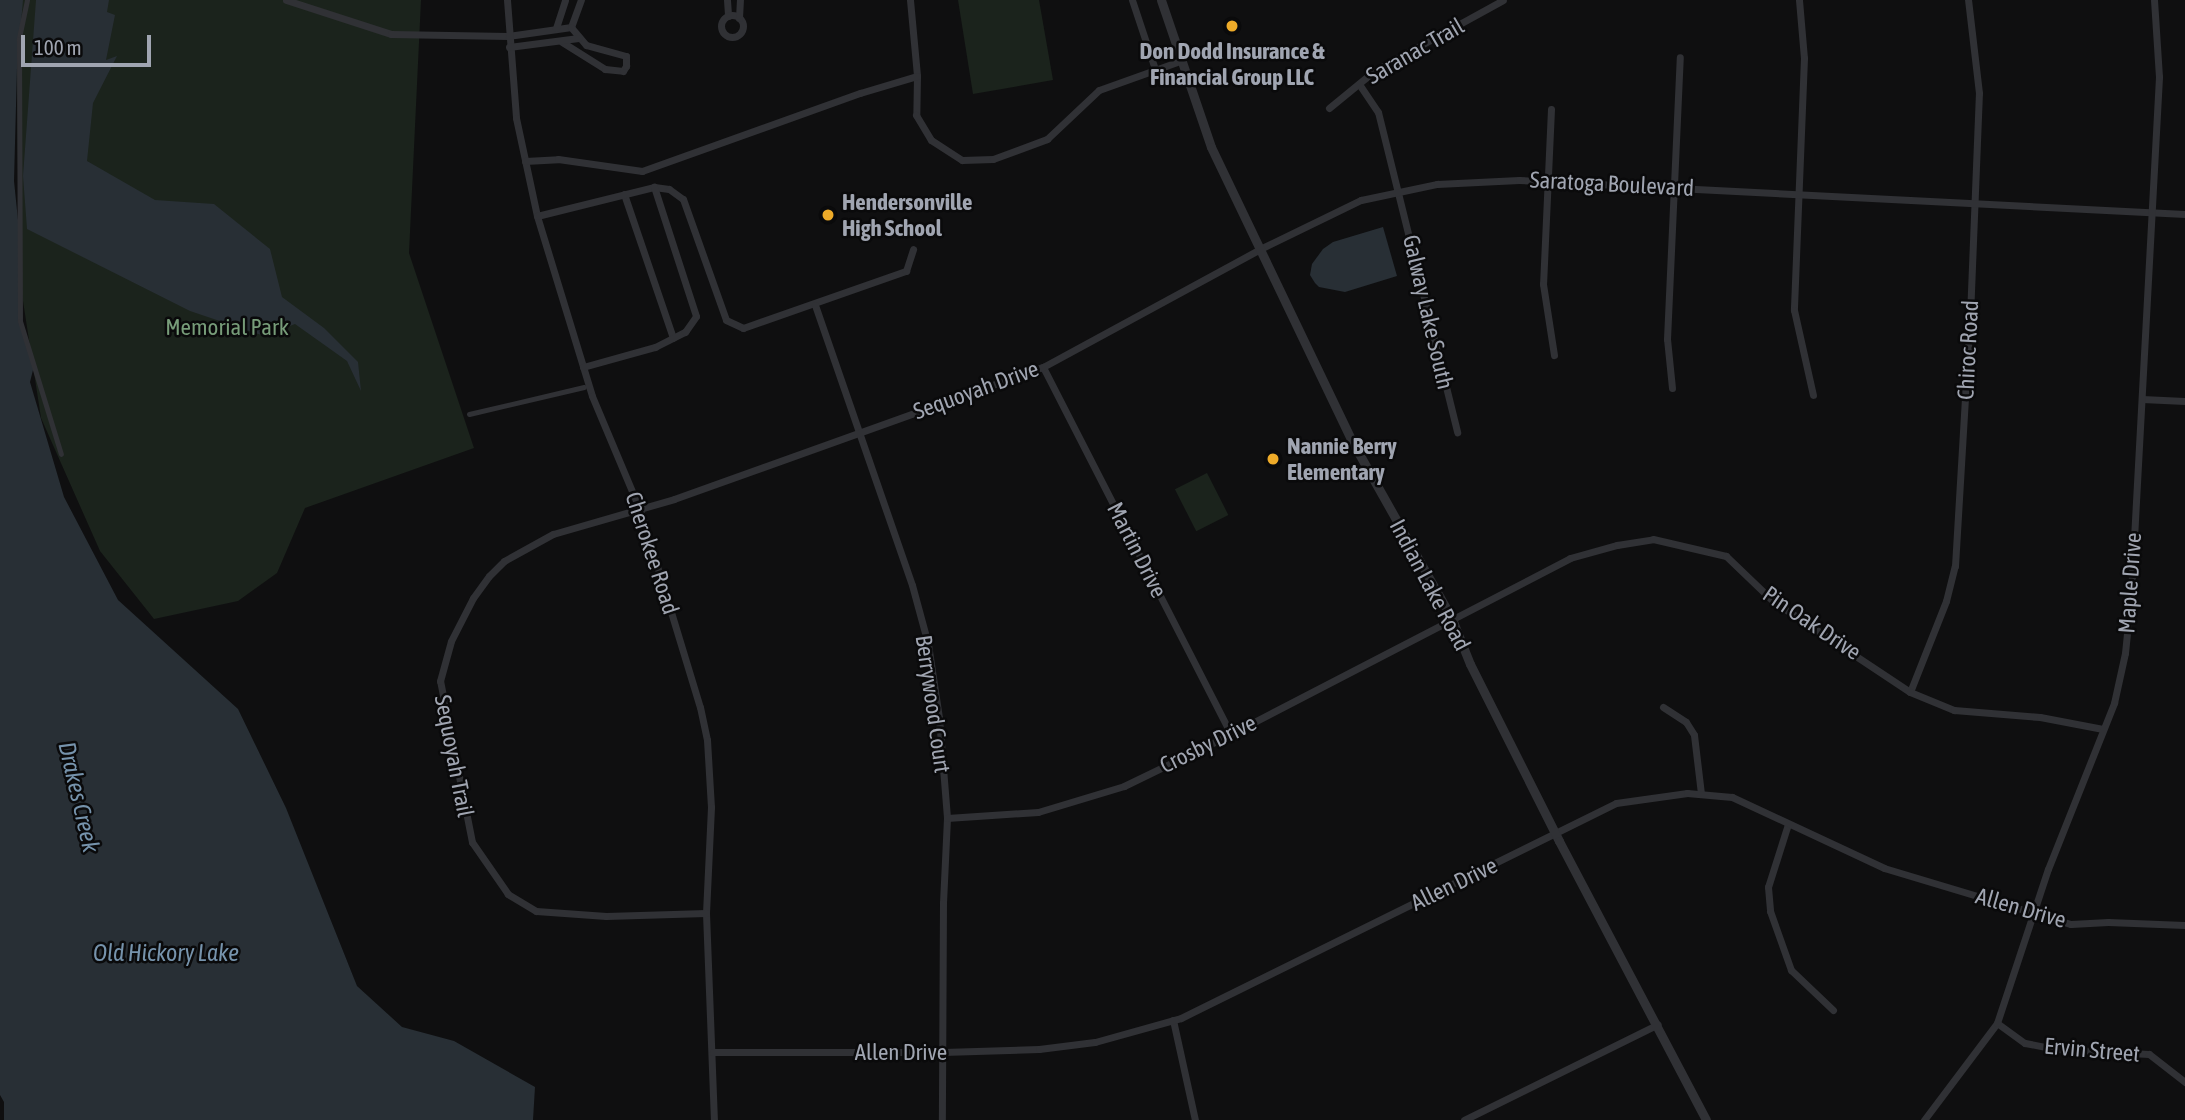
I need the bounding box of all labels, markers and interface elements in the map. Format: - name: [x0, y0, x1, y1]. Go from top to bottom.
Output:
- street label: Saranac Trail: [1361, 12, 1469, 90]
- marker: Don Dodd Insurance & Financial Group LLC: [1224, 18, 1240, 34]
- scale bar: [24, 21, 154, 65]
- text: 100 m: [34, 35, 82, 59]
- place label: Don Dodd Insurance & Financial Group LLC: [1139, 37, 1325, 91]
- street label: Saratoga Boulevard: [1529, 166, 1695, 202]
- place label: Hendersonville High School: [842, 188, 972, 242]
- marker: Hendersonville High School: [820, 207, 836, 223]
- street label: Galway Lake South: [1397, 232, 1459, 392]
- street label: Chiroc Road: [1952, 299, 1984, 401]
- park label: Memorial Park: [165, 313, 289, 341]
- street label: Sequoyah Drive: [910, 355, 1042, 425]
- place label: Nannie Berry Elementary: [1287, 432, 1397, 486]
- marker: Nannie Berry Elementary: [1265, 451, 1281, 467]
- street label: Cherokee Road: [619, 488, 685, 618]
- street label: Martin Drive: [1101, 498, 1173, 602]
- street label: Indian Lake Road: [1384, 515, 1476, 655]
- street label: Maple Drive: [2113, 532, 2147, 634]
- street label: Pin Oak Drive: [1758, 580, 1866, 666]
- street label: Berrywood Court: [910, 633, 956, 775]
- street label: Sequoyah Trail: [429, 693, 479, 819]
- street label: Crosby Drive: [1155, 709, 1261, 779]
- water label: Drakes Creek: [52, 739, 106, 855]
- street label: Allen Drive: [1406, 851, 1502, 917]
- street label: Allen Drive: [1973, 882, 2069, 934]
- water label: Old Hickory Lake: [93, 939, 239, 967]
- street label: Ervin Street: [2043, 1032, 2141, 1068]
- street label: Allen Drive: [855, 1038, 947, 1066]

